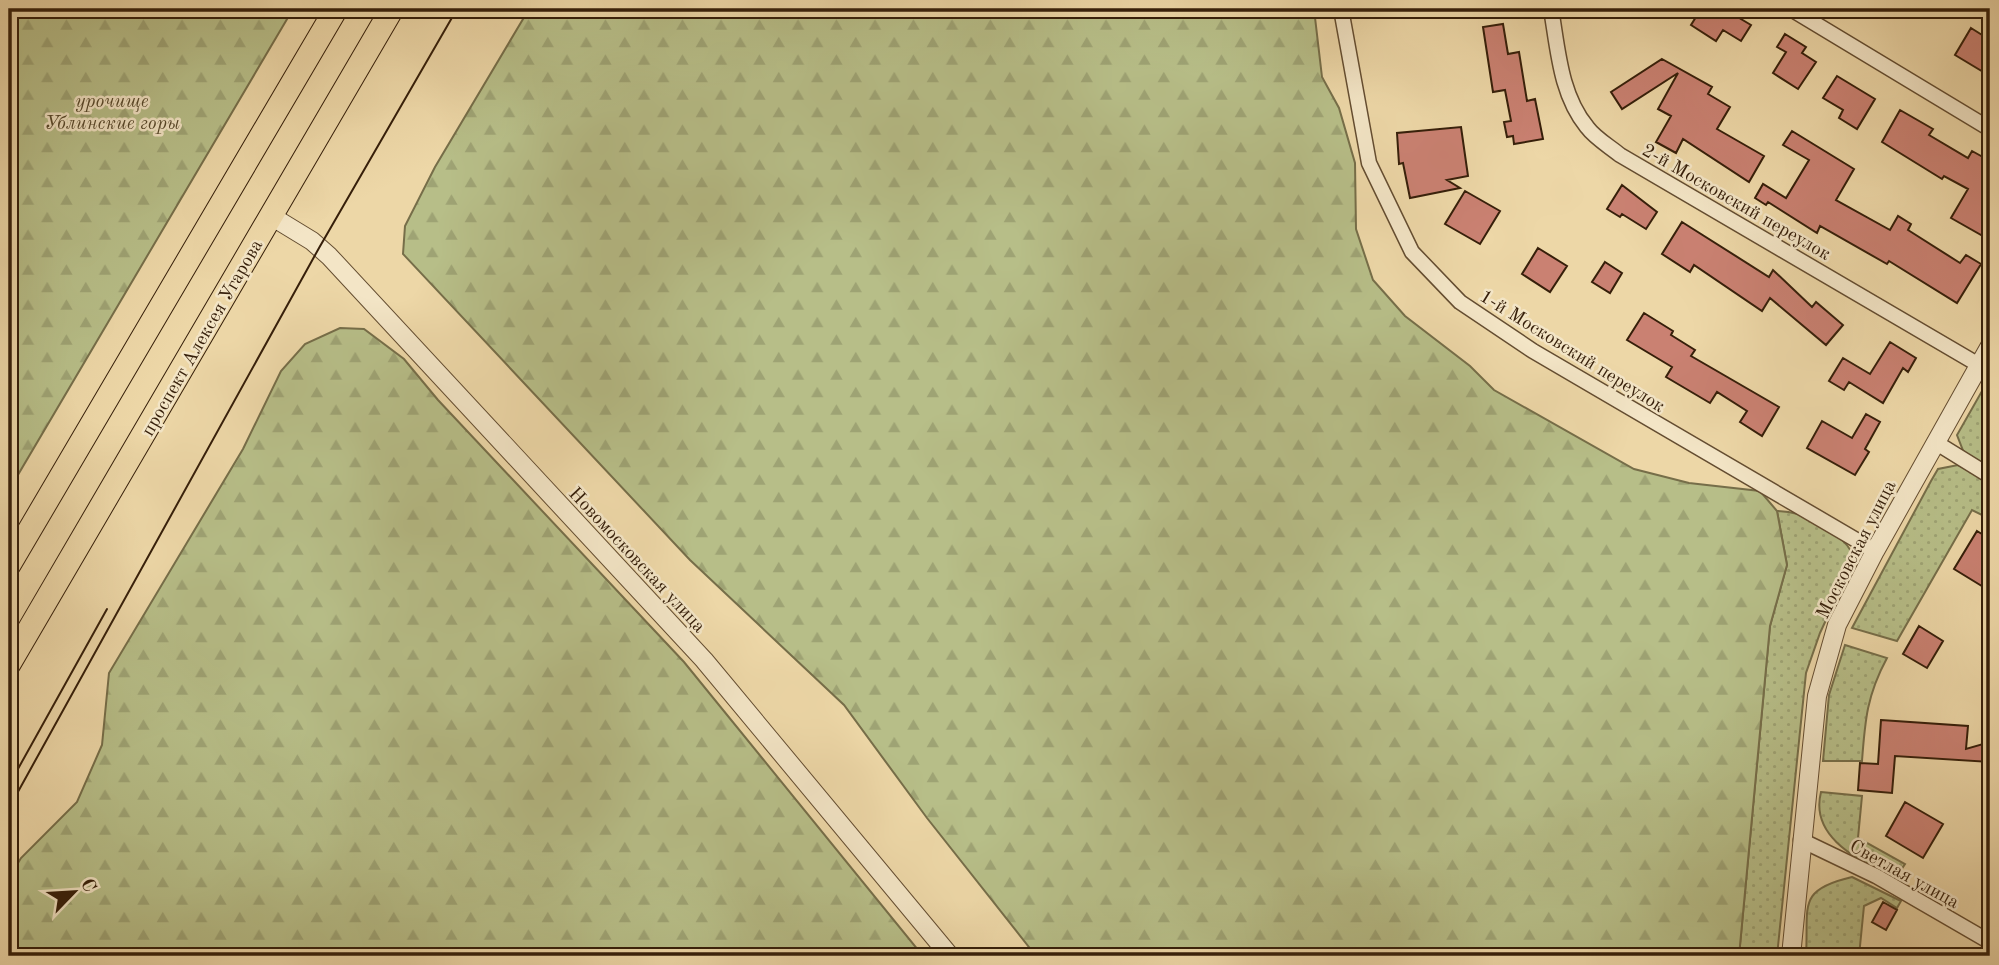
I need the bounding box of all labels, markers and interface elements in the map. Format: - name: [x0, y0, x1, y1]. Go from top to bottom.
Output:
- park label: урочище Ублинские горы: [44, 93, 180, 134]
- street label: 2-й Московский переулок: [1638, 141, 1834, 265]
- street label: проспект Алексея Угарова: [139, 236, 268, 440]
- street label: 1-й Московский переулок: [1476, 287, 1668, 417]
- street label: Московская улица: [1814, 477, 1901, 622]
- street label: Новомосковская улица: [564, 484, 709, 637]
- street label: Светлая улица: [1846, 837, 1962, 913]
- north arrow: [38, 856, 108, 926]
- text: С: [76, 876, 98, 896]

